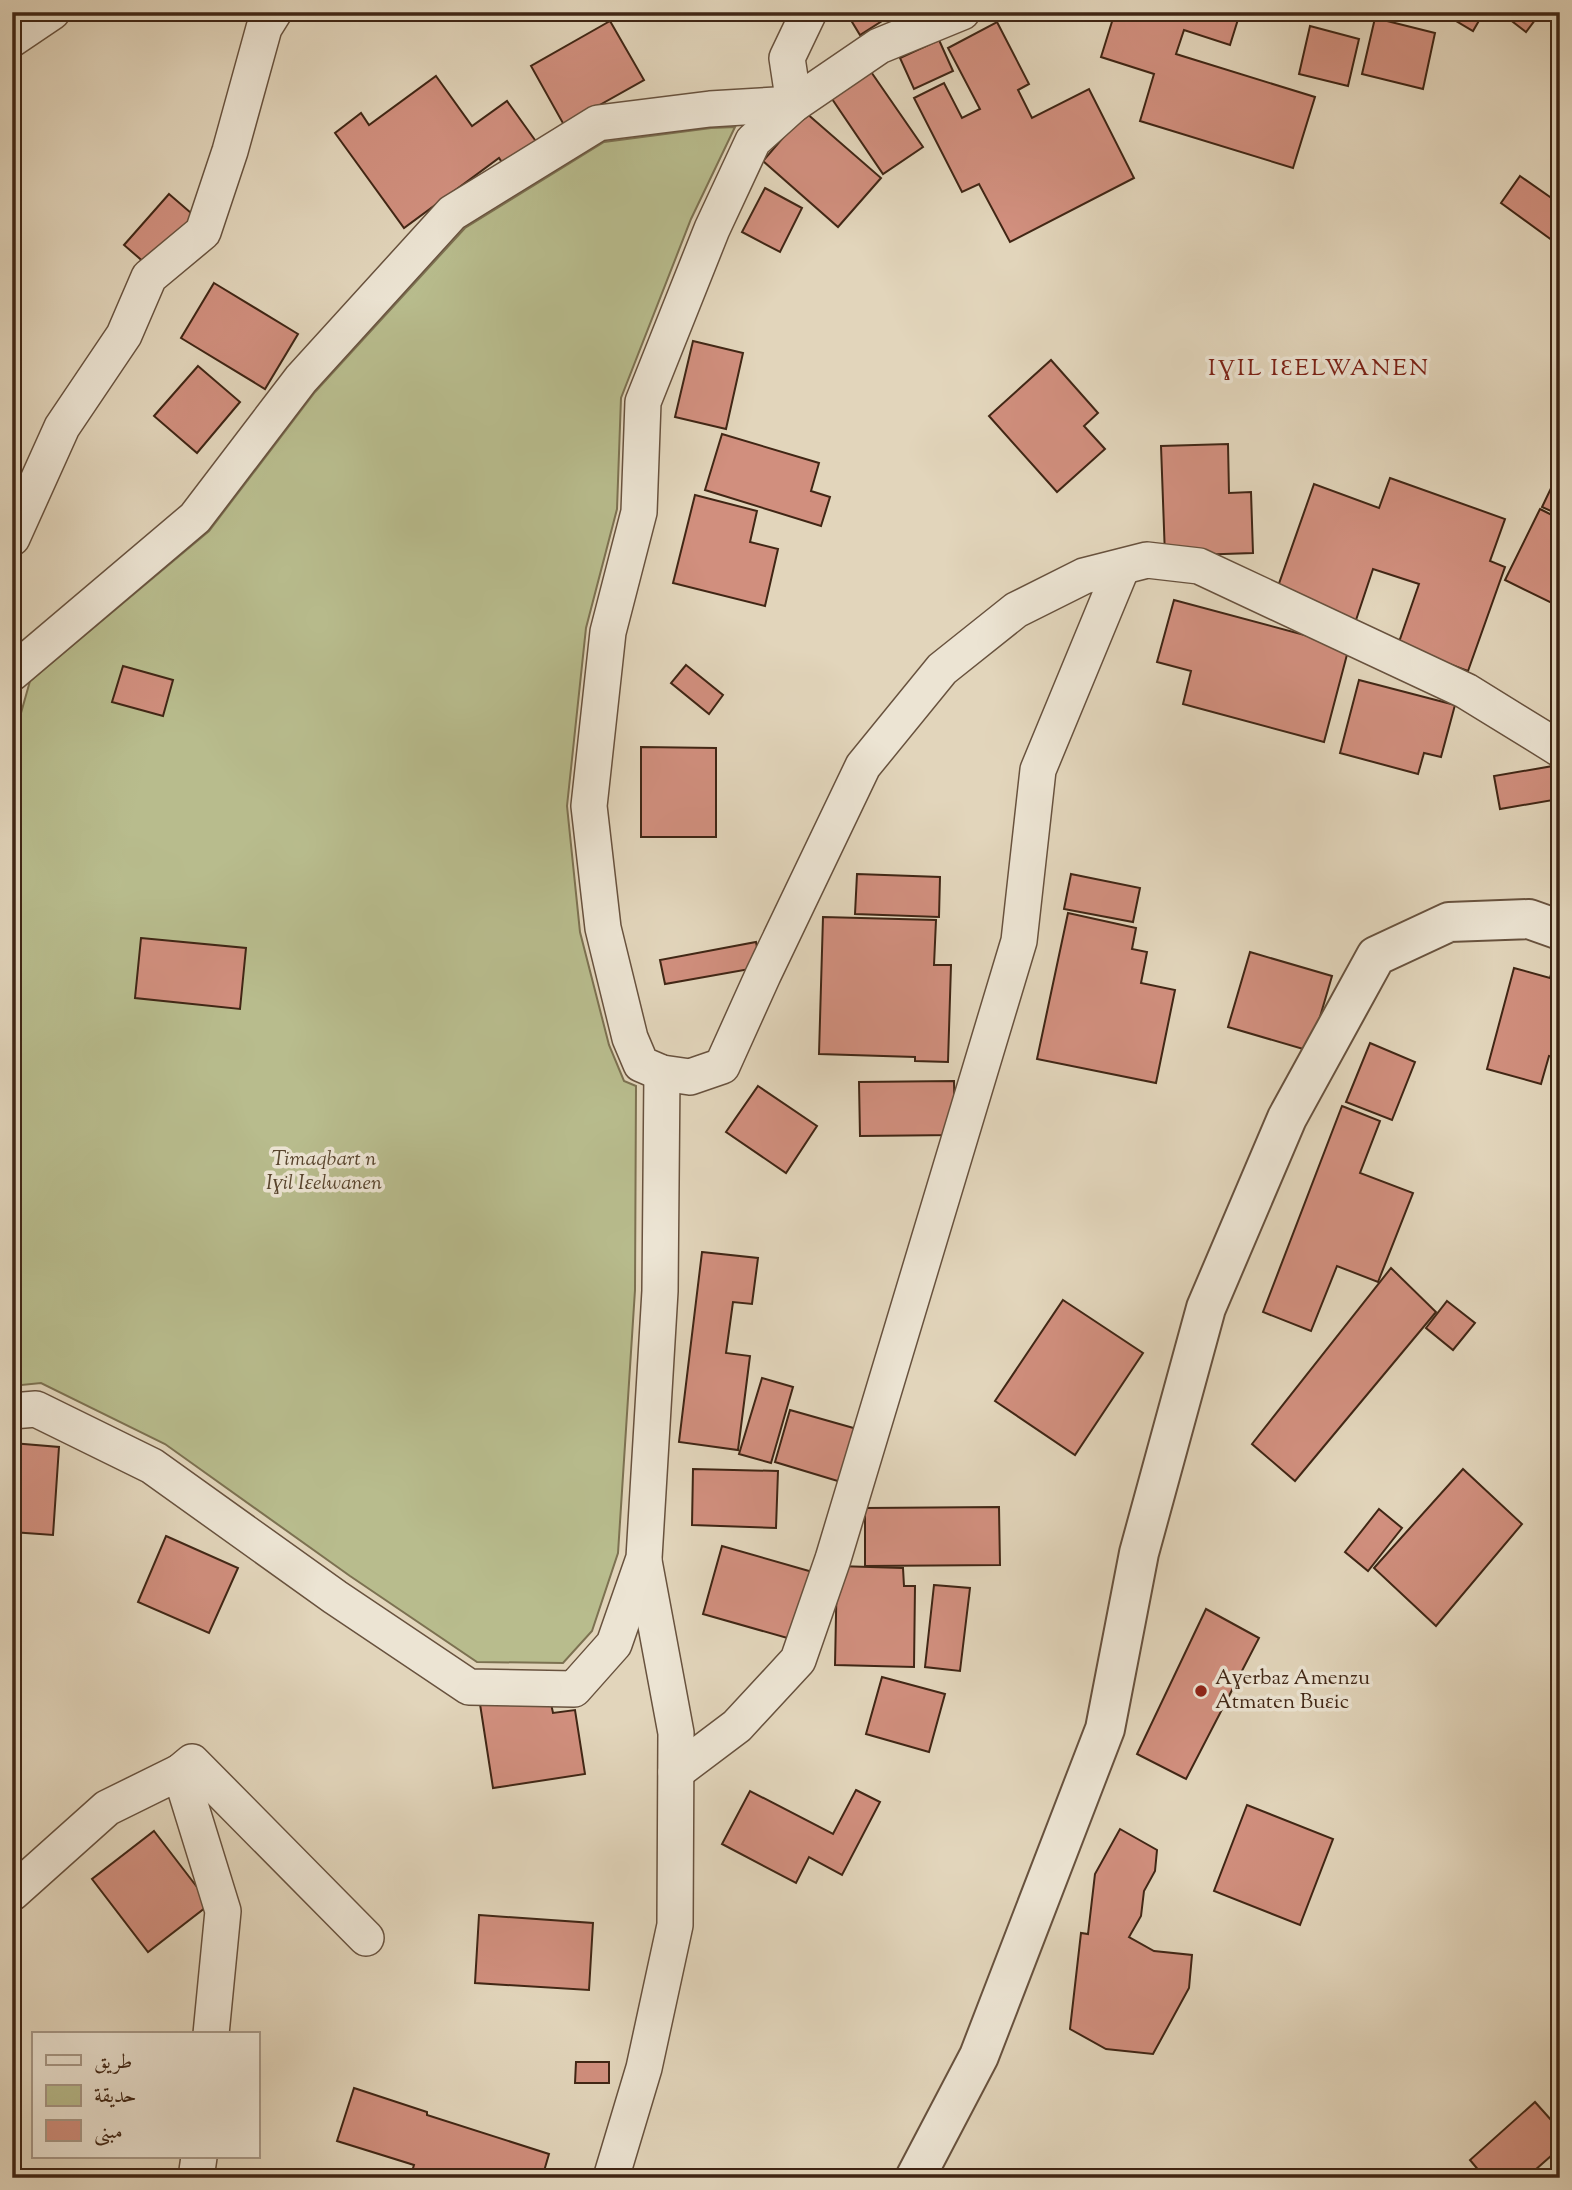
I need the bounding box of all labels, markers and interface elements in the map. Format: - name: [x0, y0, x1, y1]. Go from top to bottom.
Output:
- district label: IƔIL IƐELWANEN: [1208, 352, 1430, 386]
- park label: Timaqbart n Iɣil Iɛelwanen: [266, 1145, 382, 1199]
- place label: Aɣerbaz Amenzu Atmaten Buɛic: [1215, 1664, 1370, 1718]
- marker: Aɣerbaz Amenzu Atmaten Buɛic: [1193, 1683, 1209, 1699]
- legend: [32, 2032, 259, 2158]
- text: طريق: [94, 2048, 132, 2078]
- text: حديقة: [94, 2082, 137, 2112]
- text: مبنى: [94, 2118, 123, 2148]

